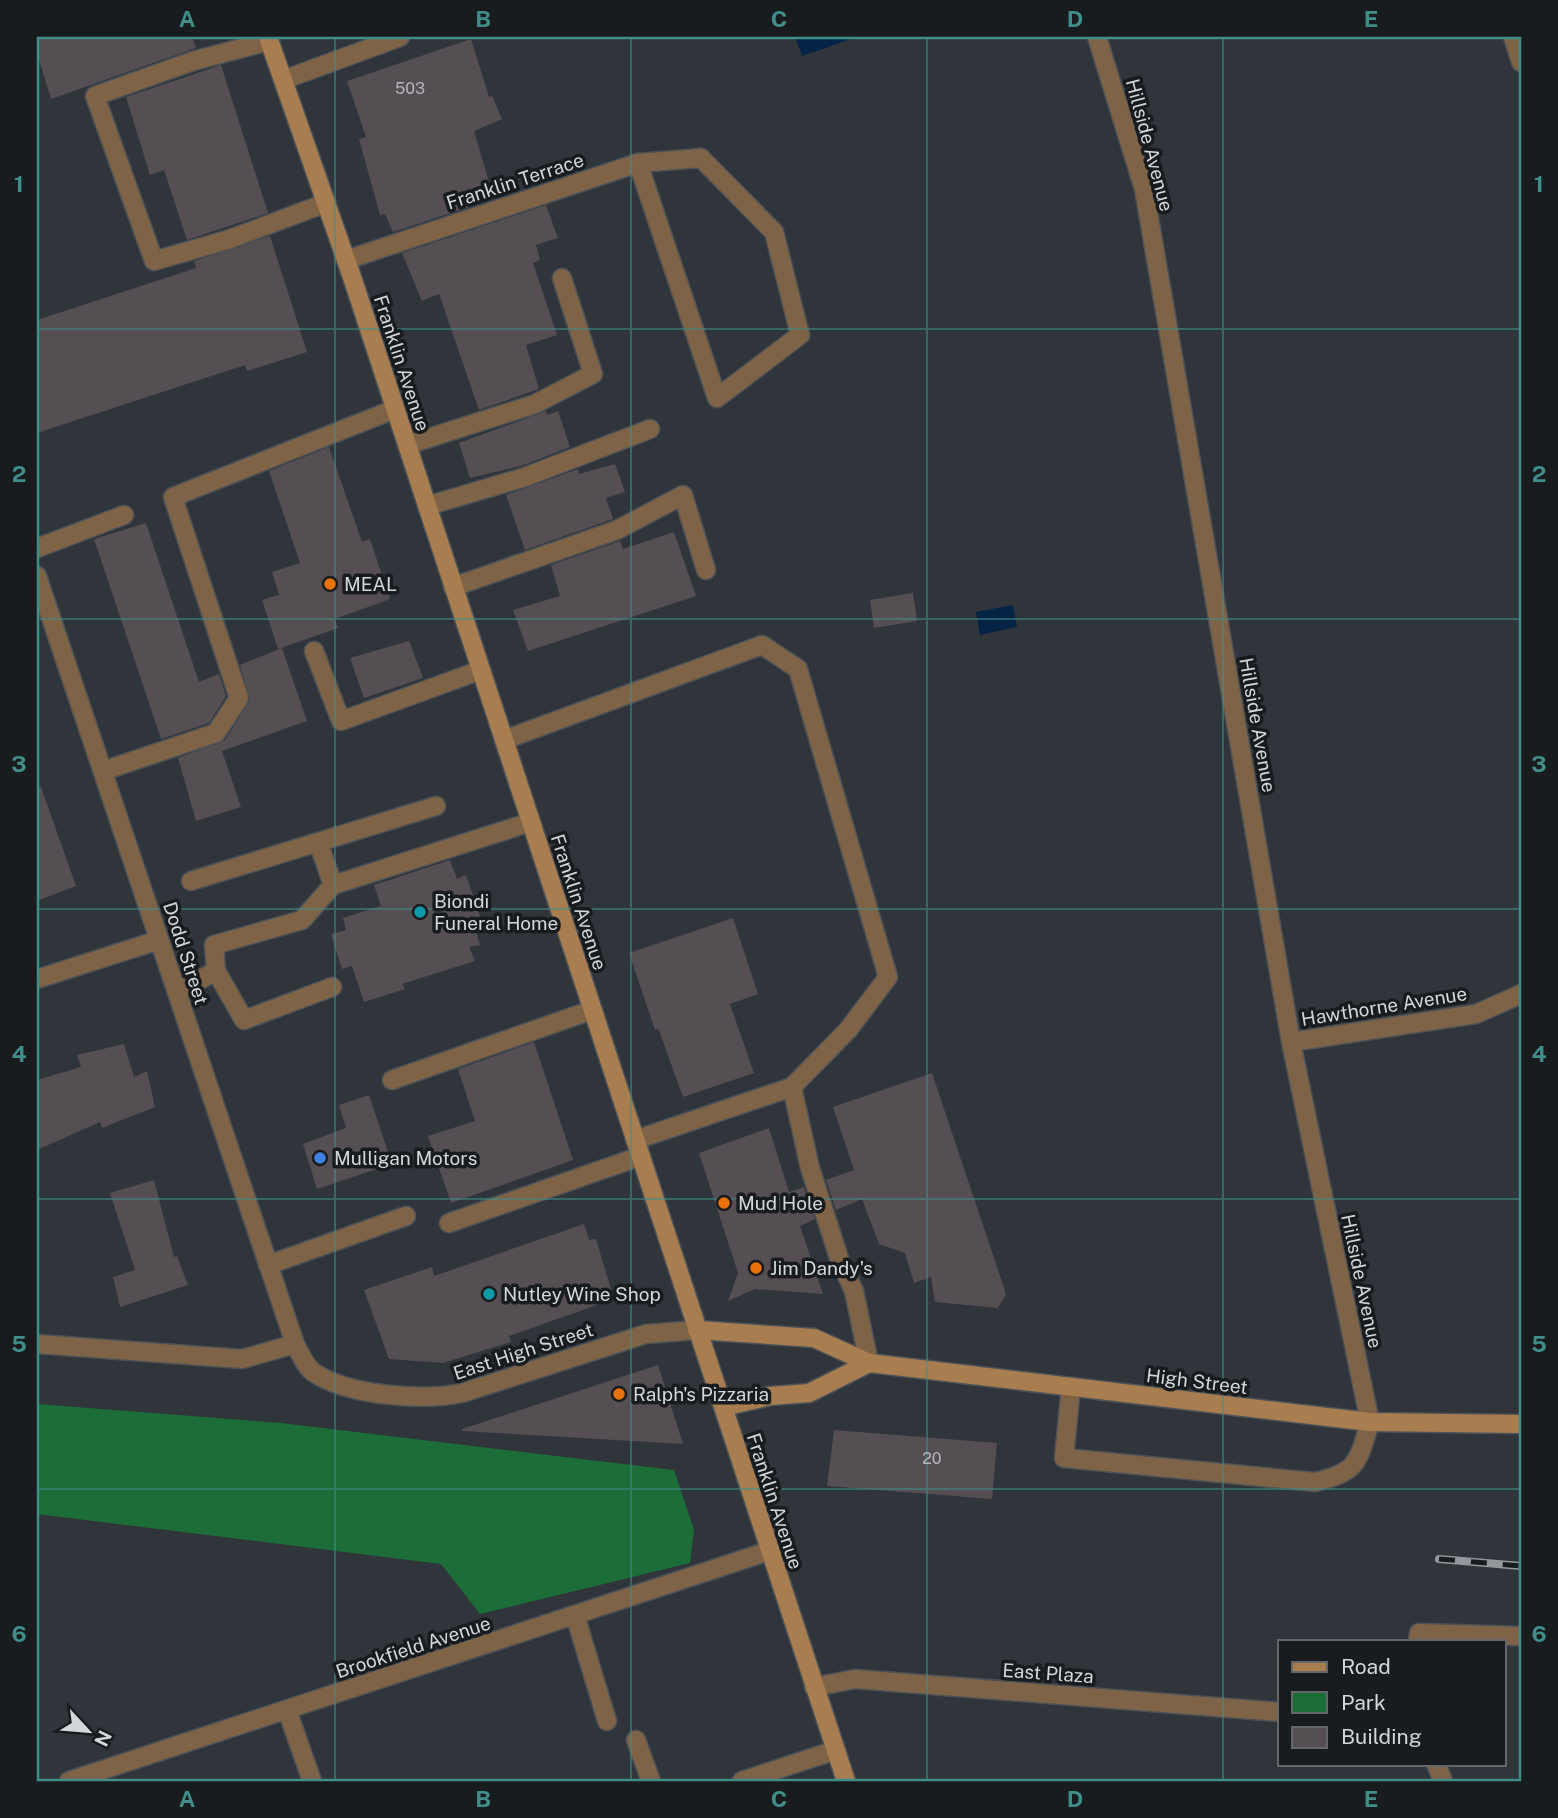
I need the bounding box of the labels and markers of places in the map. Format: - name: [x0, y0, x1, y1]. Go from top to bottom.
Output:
- place label: MEAL: [344, 573, 397, 595]
- marker: MEAL: [322, 576, 338, 592]
- place label: Biondi Funeral Home: [434, 890, 558, 934]
- marker: Biondi Funeral Home: [412, 904, 428, 920]
- place label: Mulligan Motors: [334, 1147, 477, 1169]
- marker: Mulligan Motors: [312, 1150, 328, 1166]
- place label: Mud Hole: [738, 1192, 823, 1214]
- marker: Mud Hole: [716, 1195, 732, 1211]
- place label: Jim Dandy's: [770, 1257, 873, 1279]
- marker: Jim Dandy's: [748, 1260, 764, 1276]
- place label: Nutley Wine Shop: [503, 1283, 661, 1305]
- marker: Nutley Wine Shop: [481, 1286, 497, 1302]
- place label: Ralph's Pizzaria: [633, 1383, 769, 1405]
- marker: Ralph's Pizzaria: [611, 1386, 627, 1402]

